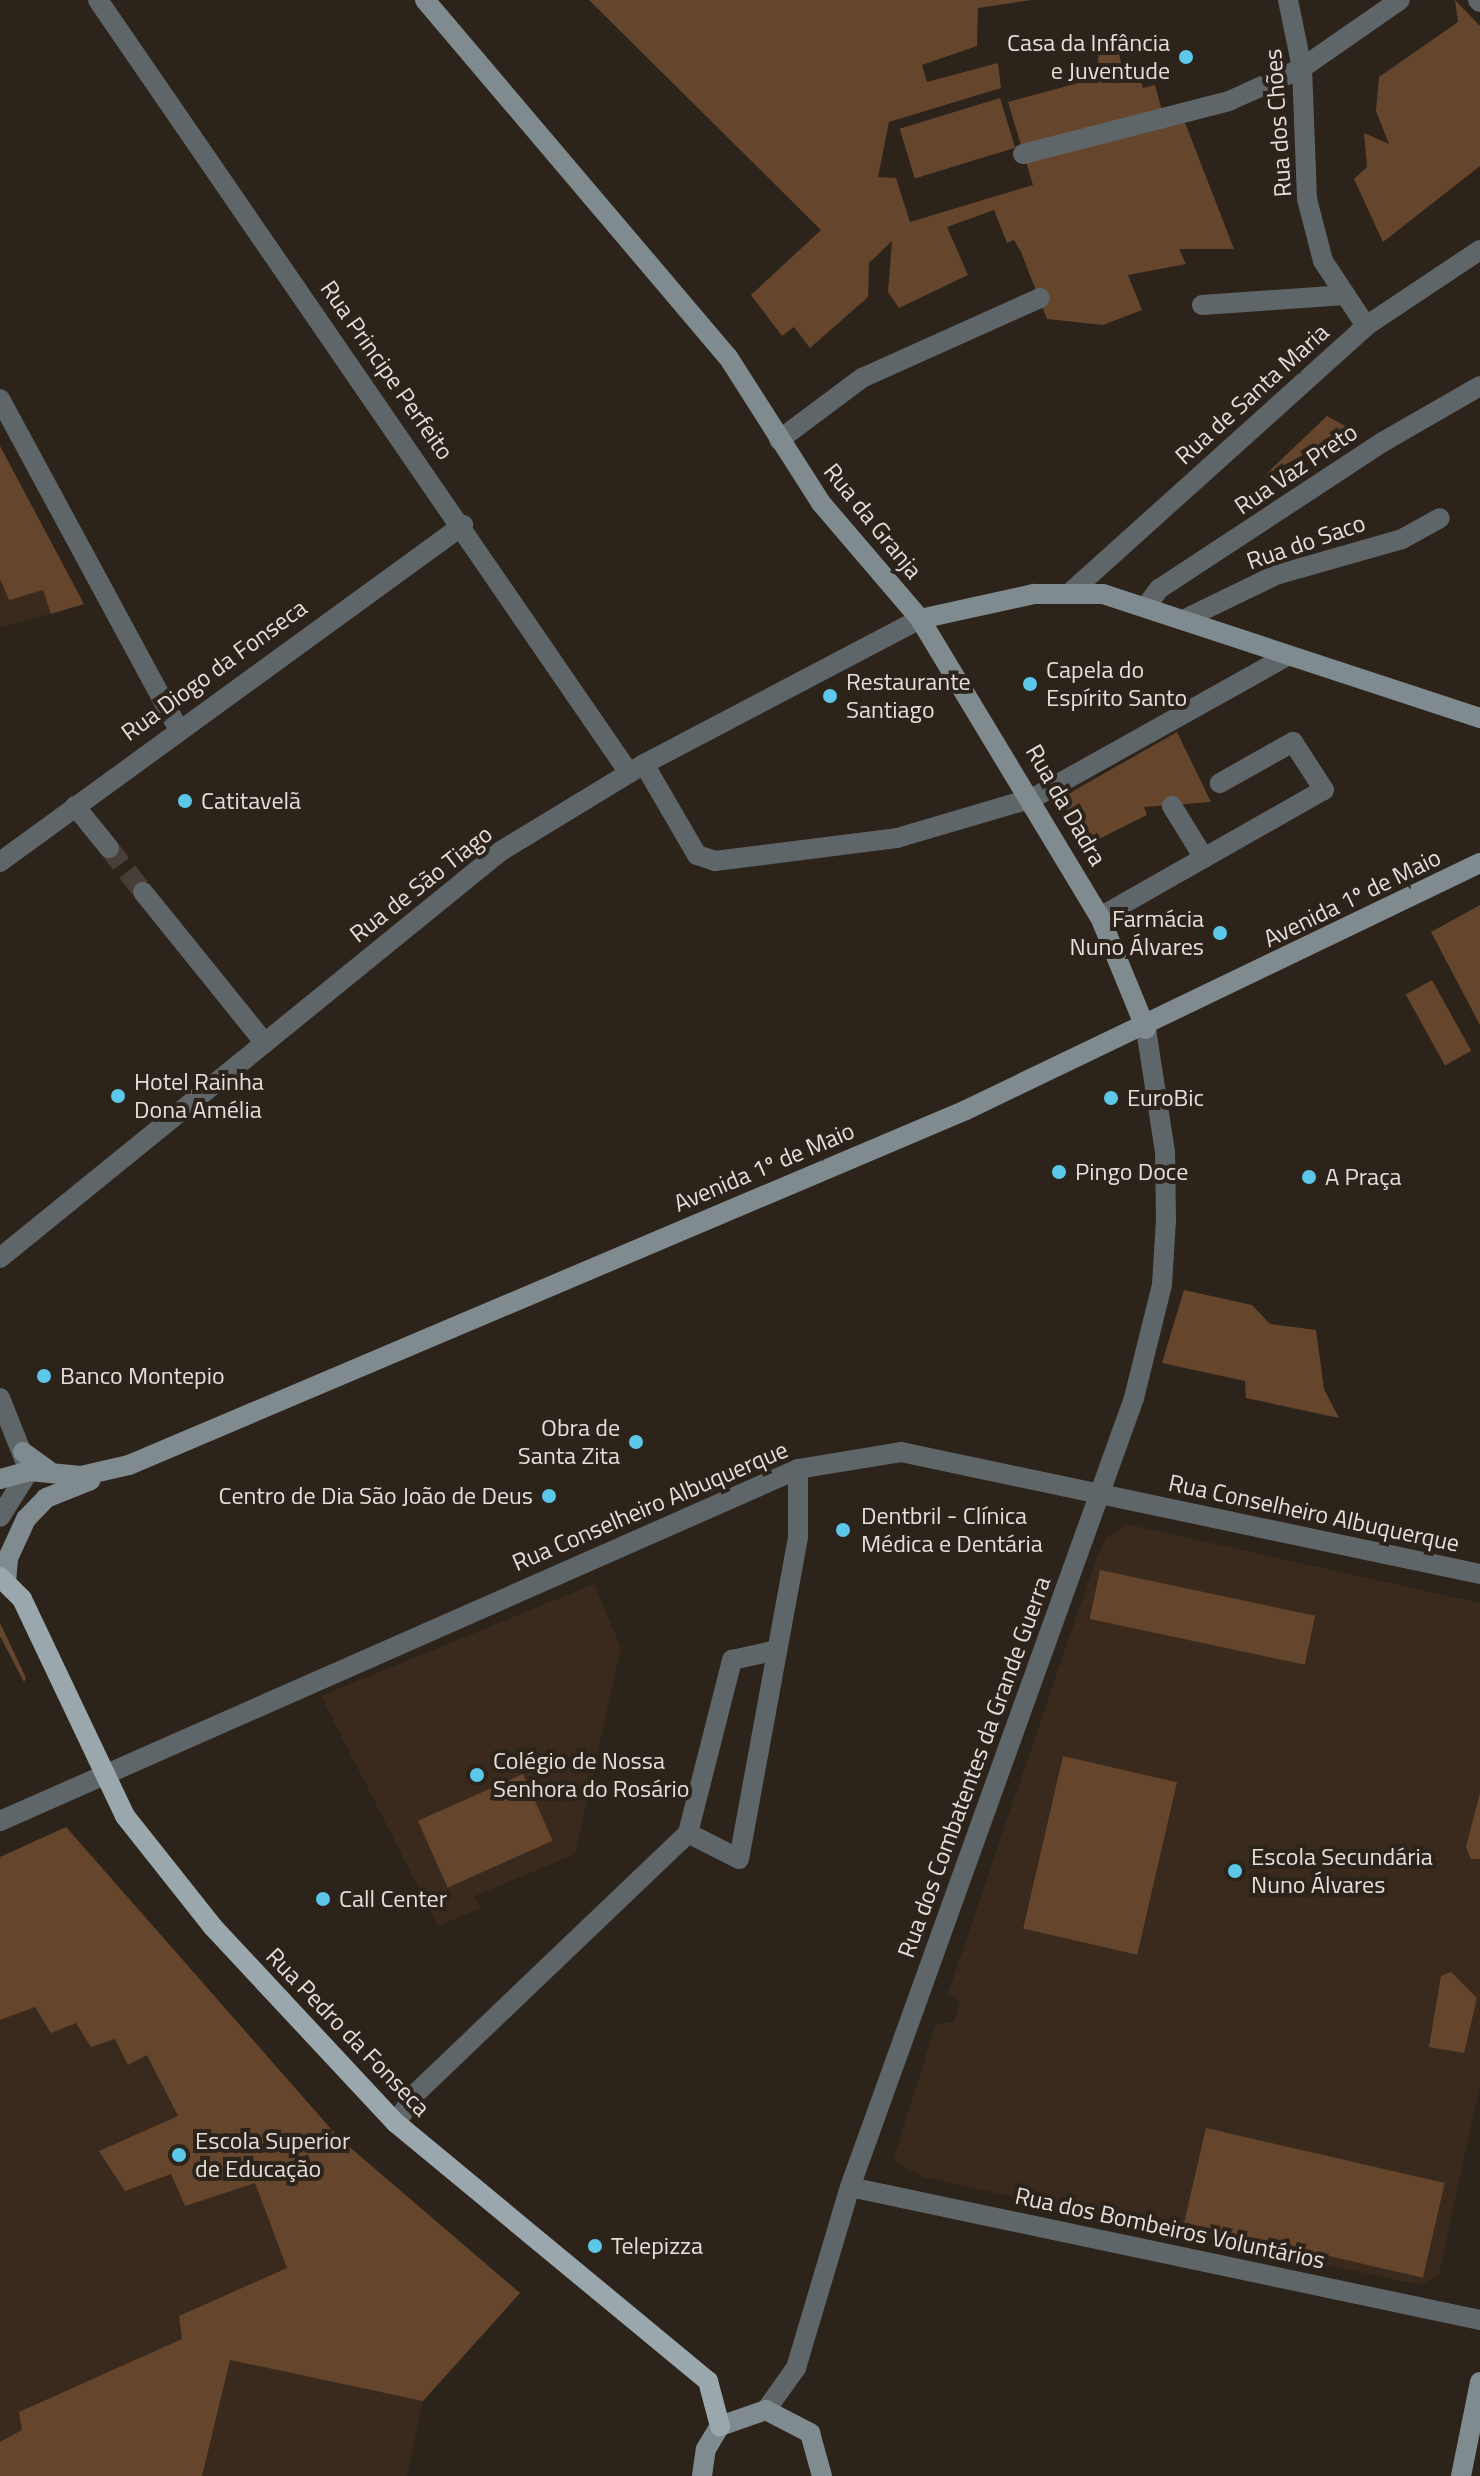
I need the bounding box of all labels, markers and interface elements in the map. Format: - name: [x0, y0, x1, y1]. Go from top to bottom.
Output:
- place label: Casa da Infância e Juventude: [1007, 29, 1170, 85]
- marker: Casa da Infância e Juventude: [1177, 48, 1195, 66]
- street label: Rua dos Chões: [1258, 48, 1298, 198]
- street label: Rua Principe Perfeito: [314, 275, 460, 465]
- street label: Rua de Santa Maria: [1169, 318, 1335, 470]
- street label: Rua Vaz Preto: [1229, 417, 1363, 521]
- street label: Rua da Granja: [818, 458, 928, 584]
- street label: Rua do Saco: [1243, 508, 1369, 576]
- street label: Rua Diogo da Fonseca: [116, 593, 312, 747]
- place label: Capela do Espírito Santo: [1046, 656, 1187, 712]
- place label: Restaurante Santiago: [846, 668, 971, 724]
- marker: Capela do Espírito Santo: [1021, 675, 1039, 693]
- marker: Restaurante Santiago: [821, 687, 839, 705]
- street label: Rua da Dadra: [1020, 739, 1112, 871]
- place label: Catitavelã: [201, 787, 301, 815]
- marker: Catitavelã: [176, 792, 194, 810]
- street label: Rua de São Tiago: [344, 819, 498, 949]
- street label: Avenida 1º de Maio: [1259, 843, 1445, 953]
- place label: Farmácia Nuno Álvares: [1070, 905, 1204, 961]
- marker: Farmácia Nuno Álvares: [1211, 924, 1229, 942]
- place label: Hotel Rainha Dona Amélia: [134, 1068, 264, 1124]
- place label: EuroBic: [1127, 1084, 1204, 1112]
- marker: Hotel Rainha Dona Amélia: [109, 1087, 127, 1105]
- marker: EuroBic: [1102, 1089, 1120, 1107]
- street label: Avenida 1º de Maio: [669, 1116, 859, 1218]
- place label: Pingo Doce: [1075, 1158, 1188, 1186]
- marker: Pingo Doce: [1050, 1163, 1068, 1181]
- place label: A Praça: [1325, 1163, 1402, 1191]
- marker: A Praça: [1300, 1168, 1318, 1186]
- place label: Banco Montepio: [60, 1362, 225, 1390]
- marker: Banco Montepio: [35, 1367, 53, 1385]
- place label: Obra de Santa Zita: [518, 1414, 620, 1470]
- marker: Obra de Santa Zita: [627, 1433, 645, 1451]
- street label: Rua Conselheiro Albuquerque: [508, 1435, 792, 1577]
- street label: Rua Conselheiro Albuquerque: [1166, 1468, 1462, 1558]
- place label: Centro de Dia São João de Deus: [219, 1482, 533, 1510]
- marker: Centro de Dia São João de Deus: [540, 1487, 558, 1505]
- place label: Dentbril - Clínica Médica e Dentária: [861, 1502, 1043, 1558]
- marker: Dentbril - Clínica Médica e Dentária: [832, 1519, 854, 1541]
- street label: Rua dos Combatentes da Grande Guerra: [891, 1572, 1057, 1962]
- place label: Colégio de Nossa Senhora do Rosário: [493, 1747, 689, 1803]
- marker: Colégio de Nossa Senhora do Rosário: [468, 1766, 486, 1784]
- place label: Escola Secundária Nuno Álvares: [1251, 1843, 1433, 1899]
- marker: Escola Secundária Nuno Álvares: [1226, 1862, 1244, 1880]
- place label: Call Center: [339, 1885, 447, 1913]
- marker: Call Center: [314, 1890, 332, 1908]
- street label: Rua Pedro da Fonseca: [260, 1942, 436, 2122]
- place label: Escola Superior de Educação: [195, 2127, 350, 2183]
- marker: Escola Superior de Educação: [170, 2146, 188, 2164]
- street label: Rua dos Bombeiros Voluntários: [1012, 2181, 1328, 2275]
- place label: Telepizza: [611, 2232, 703, 2260]
- marker: Telepizza: [586, 2237, 604, 2255]

